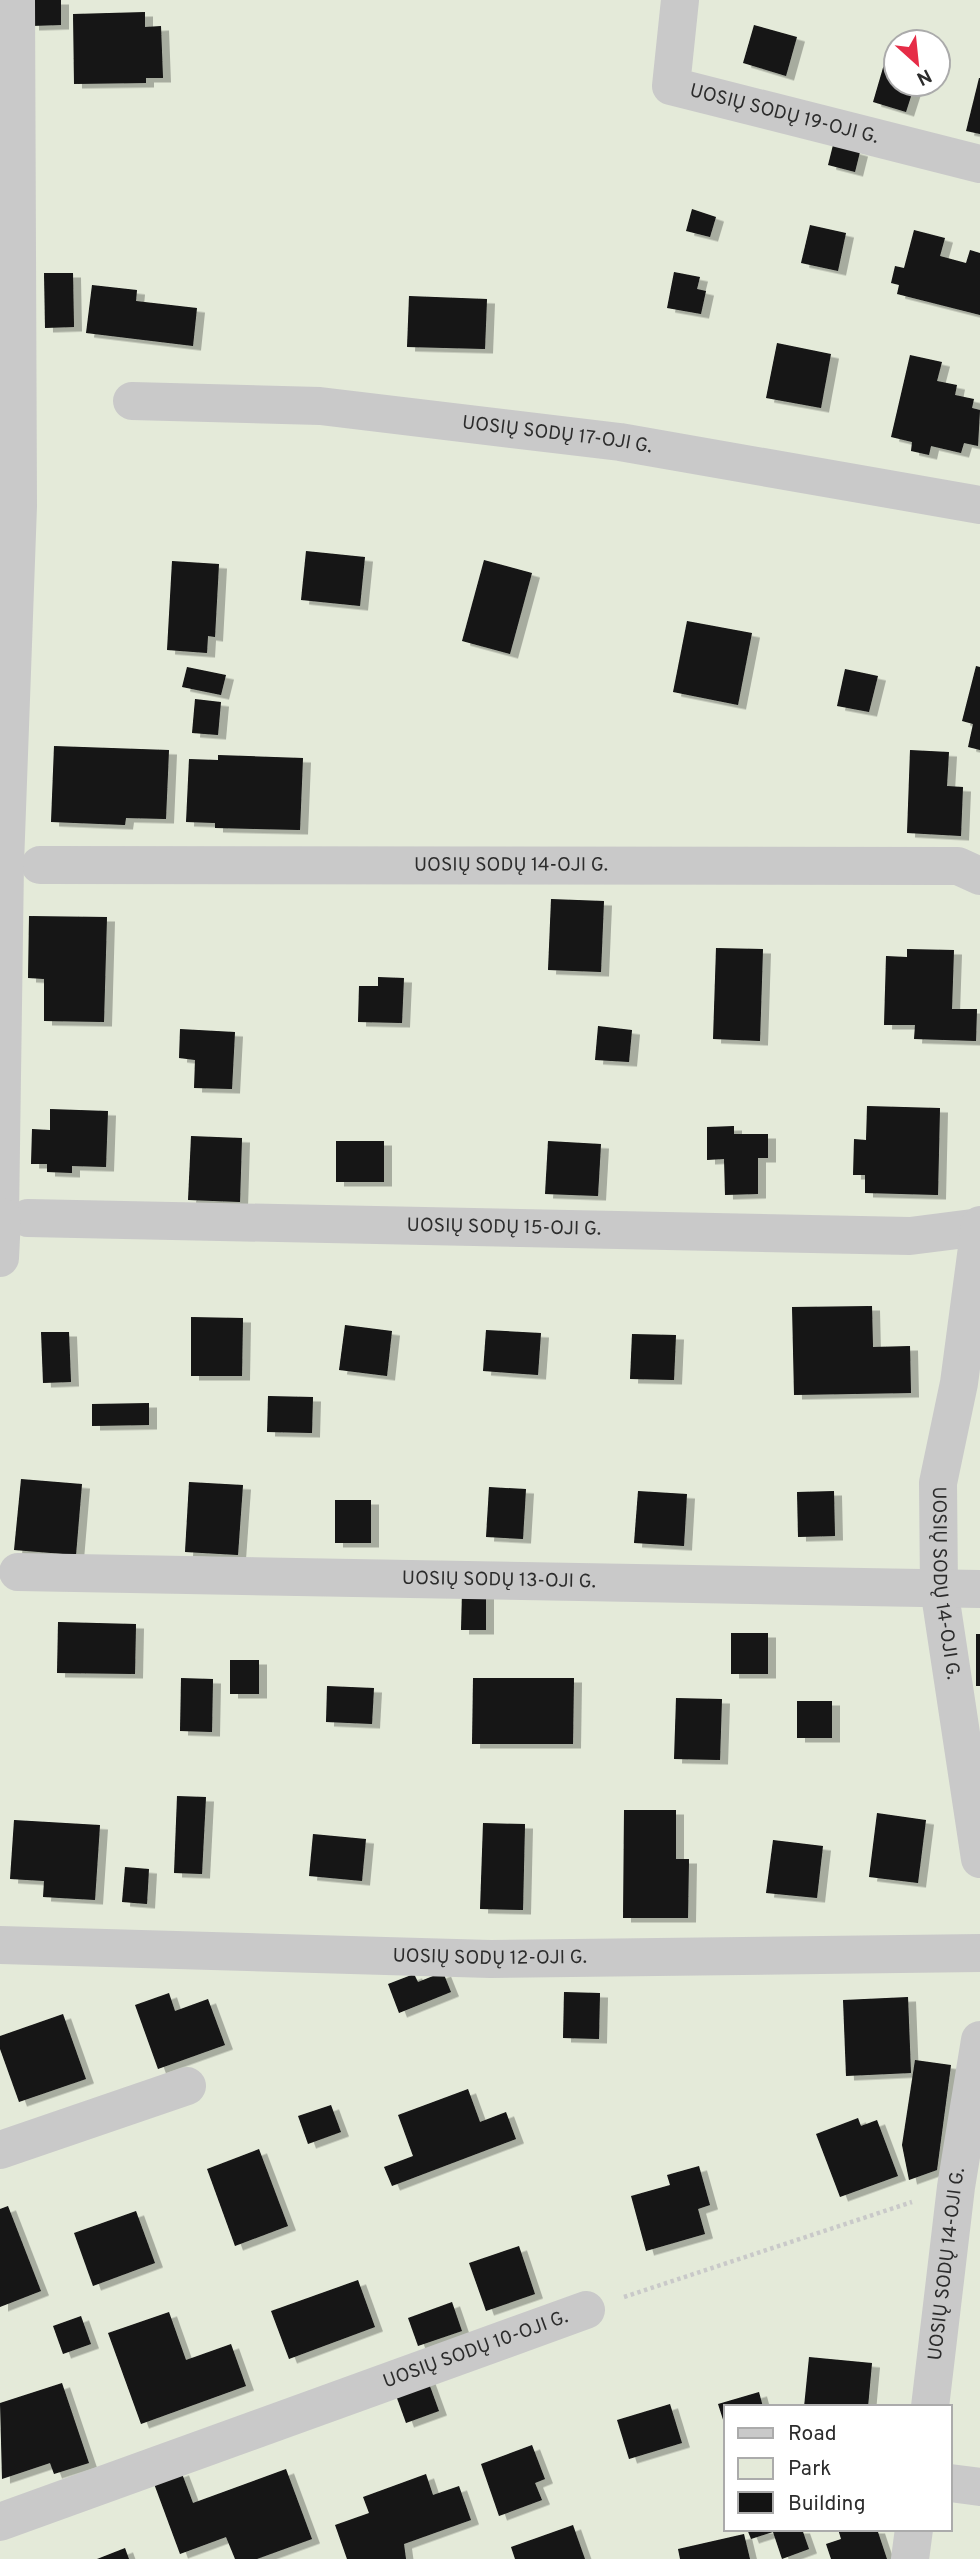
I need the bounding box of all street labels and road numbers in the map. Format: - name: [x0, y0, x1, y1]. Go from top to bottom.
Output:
- street label: UOSIŲ SODŲ 19-OJI G.: [687, 79, 881, 150]
- street label: UOSIŲ SODŲ 17-OJI G.: [461, 411, 654, 459]
- street label: UOSIŲ SODŲ 14-OJI G.: [414, 853, 608, 878]
- street label: UOSIŲ SODŲ 15-OJI G.: [406, 1214, 601, 1242]
- street label: UOSIŲ SODŲ 14-OJI G.: [926, 1486, 965, 1681]
- street label: UOSIŲ SODŲ 13-OJI G.: [402, 1567, 596, 1594]
- street label: UOSIŲ SODŲ 12-OJI G.: [392, 1944, 587, 1971]
- street label: UOSIŲ SODŲ 14-OJI G.: [924, 2166, 971, 2362]
- street label: UOSIŲ SODŲ 10-OJI G.: [380, 2305, 572, 2394]

